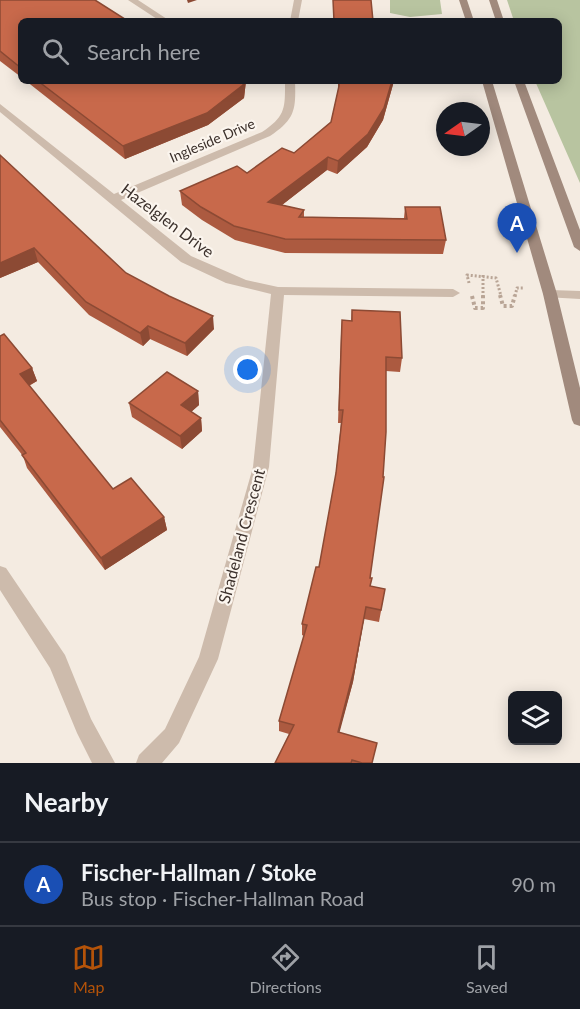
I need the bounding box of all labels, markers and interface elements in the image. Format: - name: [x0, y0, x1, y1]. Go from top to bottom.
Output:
- search box: [18, 18, 562, 84]
- icon: search: [39, 35, 72, 68]
- text: Search here: [87, 38, 200, 65]
- north arrow: [436, 102, 490, 156]
- street label: Ingleside Drive: [167, 114, 257, 166]
- street label: Hazelglen Drive: [118, 179, 218, 261]
- pin: A: [498, 204, 536, 253]
- your location: [233, 355, 262, 384]
- street label: Shadeland Crescent: [214, 466, 268, 605]
- map controls: [508, 691, 562, 745]
- button: layers: [508, 691, 562, 745]
- text: Nearby: [24, 786, 109, 818]
- text: Fischer-Hallman / Stoke: [81, 859, 317, 886]
- text: A: [37, 872, 50, 896]
- text: 90 m: [511, 872, 556, 896]
- text: Bus stop · Fischer-Hallman Road: [81, 886, 364, 910]
- tab: Map: [72, 941, 105, 996]
- tab: Directions: [249, 941, 322, 996]
- tab: Saved: [466, 941, 508, 996]

